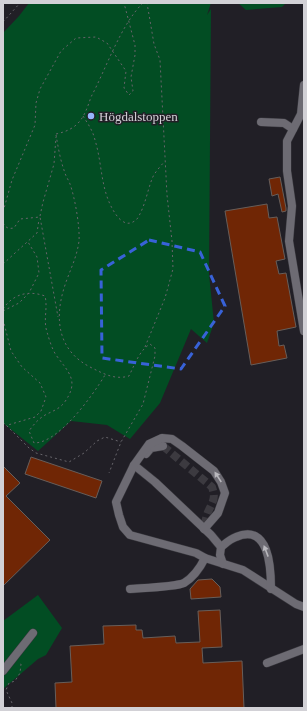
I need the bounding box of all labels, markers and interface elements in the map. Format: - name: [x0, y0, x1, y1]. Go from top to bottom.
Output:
- place label: Högdalstoppen: [99, 109, 178, 124]
- marker: Högdalstoppen: [86, 111, 96, 121]
- one-way arrow: [214, 472, 222, 482]
- one-way arrow: [262, 544, 268, 556]

